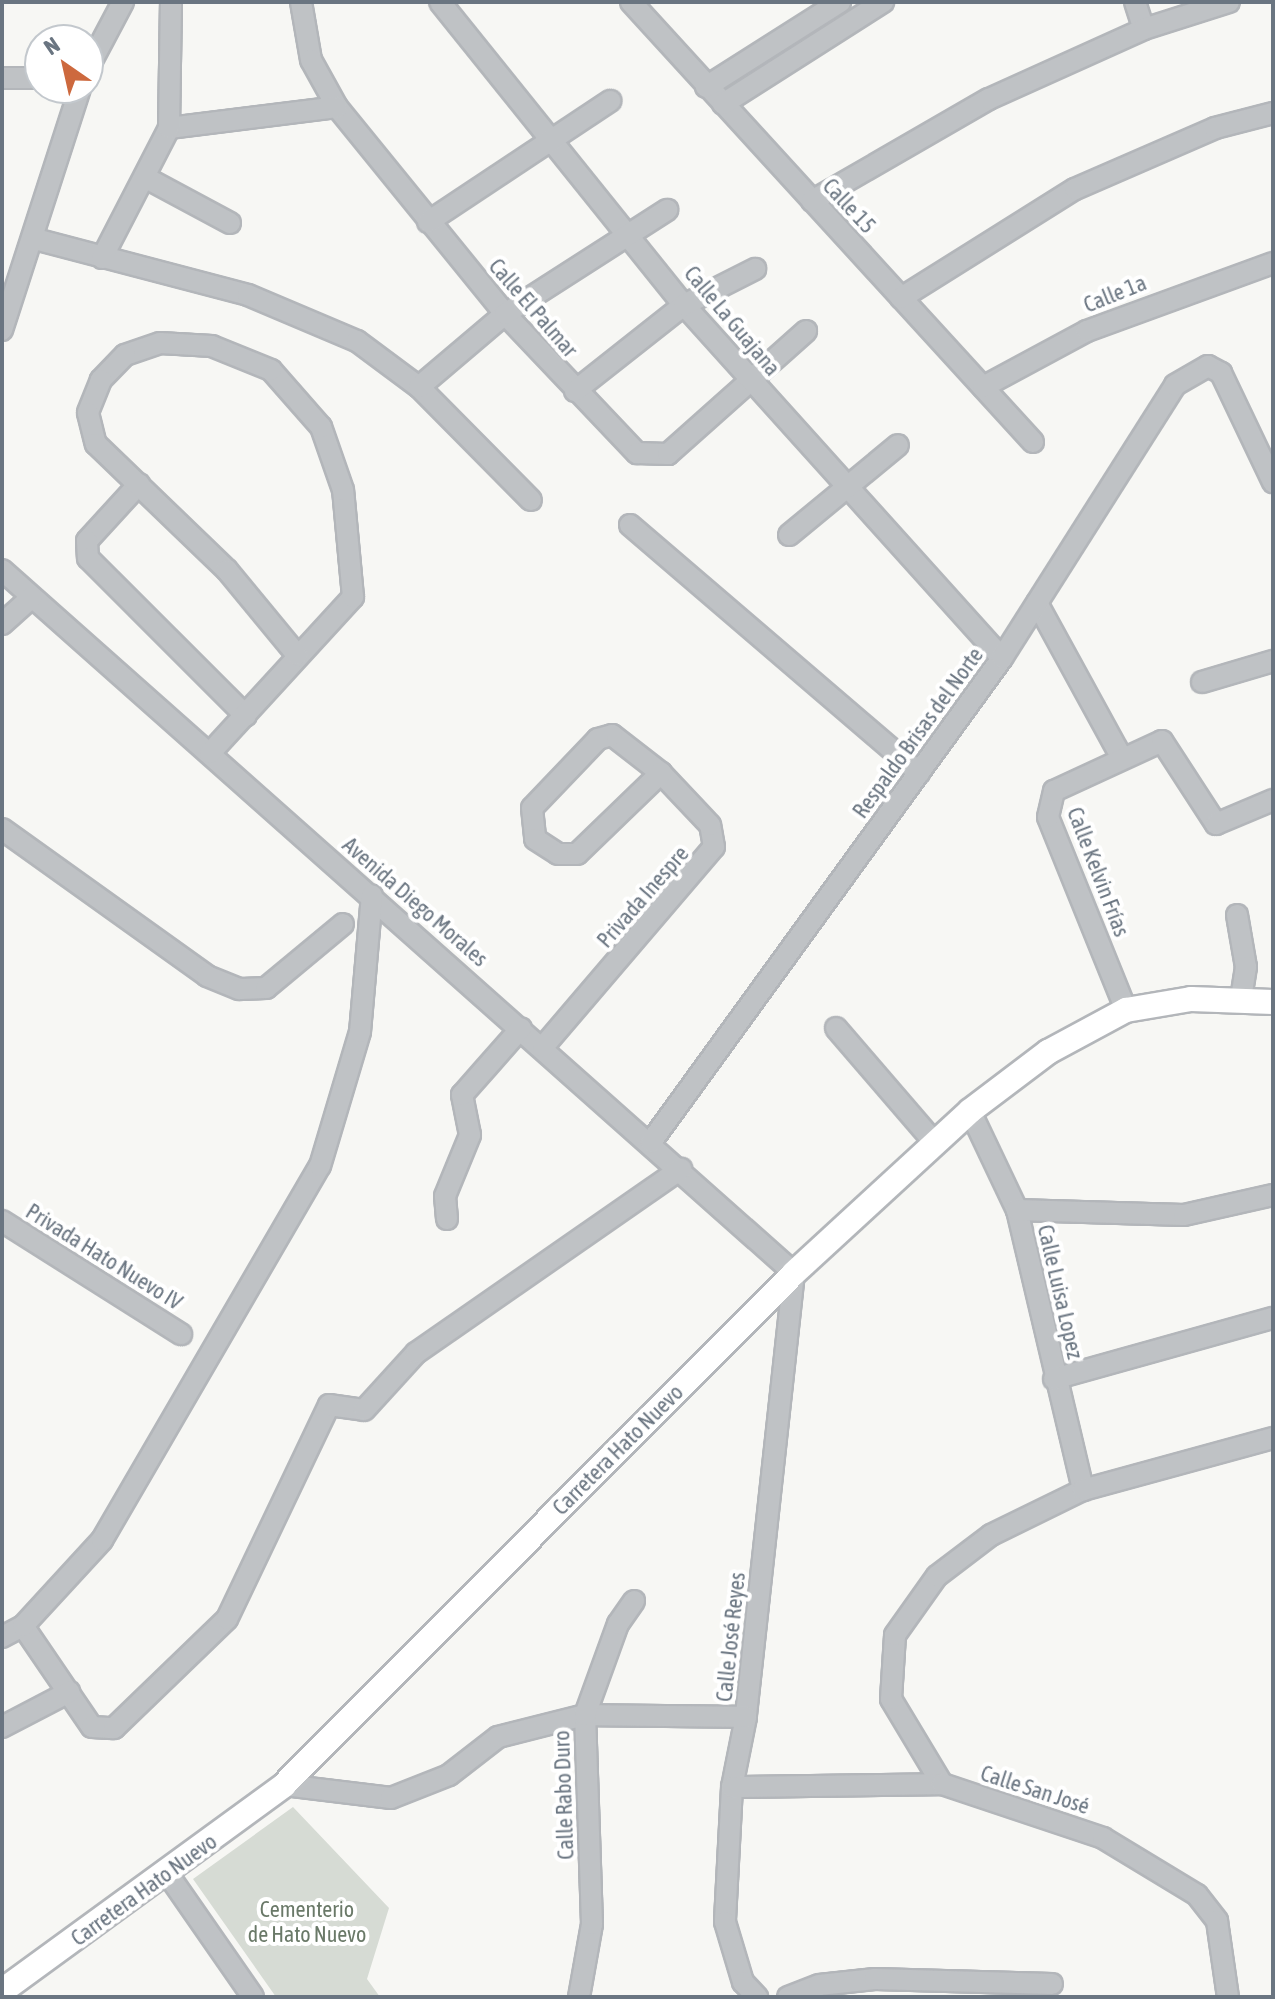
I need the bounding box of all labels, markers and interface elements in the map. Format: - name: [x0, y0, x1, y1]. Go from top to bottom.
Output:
- north arrow: [24, 24, 104, 104]
- text: N: [39, 31, 64, 60]
- street label: Calle 15: [817, 173, 881, 239]
- street label: Calle El Palmar: [483, 253, 583, 363]
- street label: Calle La Guajana: [678, 261, 786, 381]
- street label: Calle 1a: [1080, 270, 1150, 318]
- street label: Respaldo Brisas del Norte: [847, 643, 989, 823]
- street label: Calle Kelvin Frías: [1061, 804, 1135, 940]
- street label: Avenida Diego Morales: [337, 832, 493, 972]
- street label: Privada Inespre: [592, 841, 694, 953]
- street label: Privada Hato Nuevo IV: [21, 1198, 187, 1316]
- street label: Calle Luisa Lopez: [1032, 1222, 1088, 1362]
- street label: Carretera Hato Nuevo: [547, 1379, 689, 1521]
- street label: Calle José Reyes: [711, 1571, 751, 1703]
- street label: Calle Rabo Duro: [549, 1730, 579, 1860]
- street label: Calle San José: [977, 1760, 1093, 1820]
- street label: Carretera Hato Nuevo: [66, 1828, 222, 1952]
- park label: Cementerio de Hato Nuevo: [248, 1896, 366, 1948]

